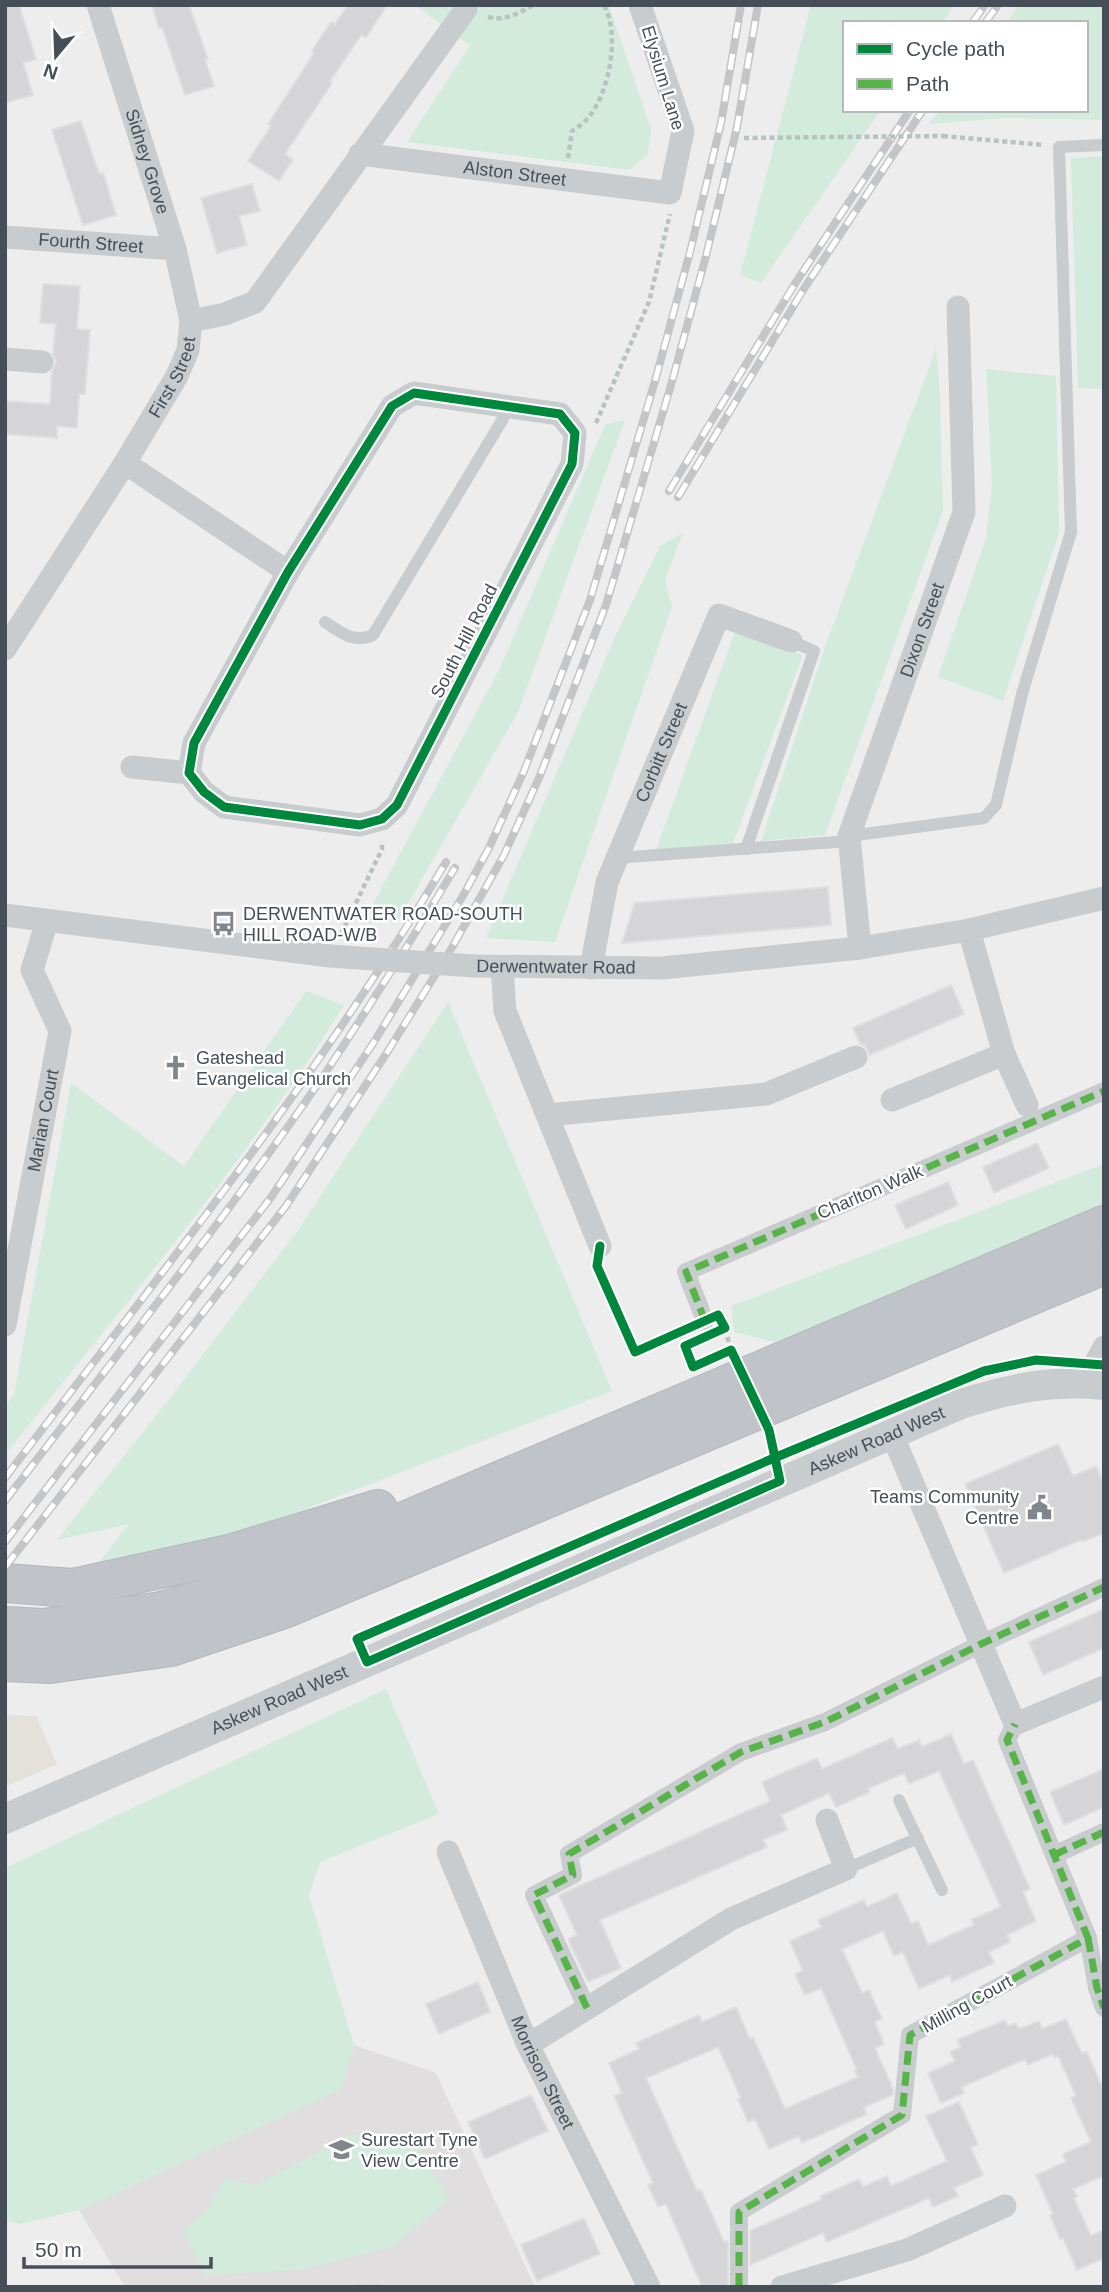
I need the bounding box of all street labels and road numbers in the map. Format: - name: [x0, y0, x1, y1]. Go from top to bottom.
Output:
- street label: Elysium Lane: [638, 23, 688, 133]
- street label: Sidney Grove: [121, 106, 173, 216]
- street label: Alston Street: [462, 157, 567, 190]
- street label: Fourth Street: [38, 229, 144, 257]
- street label: First Street: [144, 336, 199, 421]
- street label: Dixon Street: [896, 580, 948, 680]
- street label: South Hill Road: [427, 581, 501, 701]
- street label: Corbitt Street: [632, 700, 691, 805]
- street label: Derwentwater Road: [476, 956, 636, 978]
- street label: Marian Court: [24, 1068, 63, 1174]
- street label: Charlton Walk: [814, 1160, 927, 1223]
- street label: Askew Road West: [805, 1402, 948, 1479]
- street label: Askew Road West: [208, 1662, 351, 1738]
- street label: Milling Court: [918, 1971, 1016, 2037]
- street label: Morrison Street: [507, 2013, 578, 2132]

